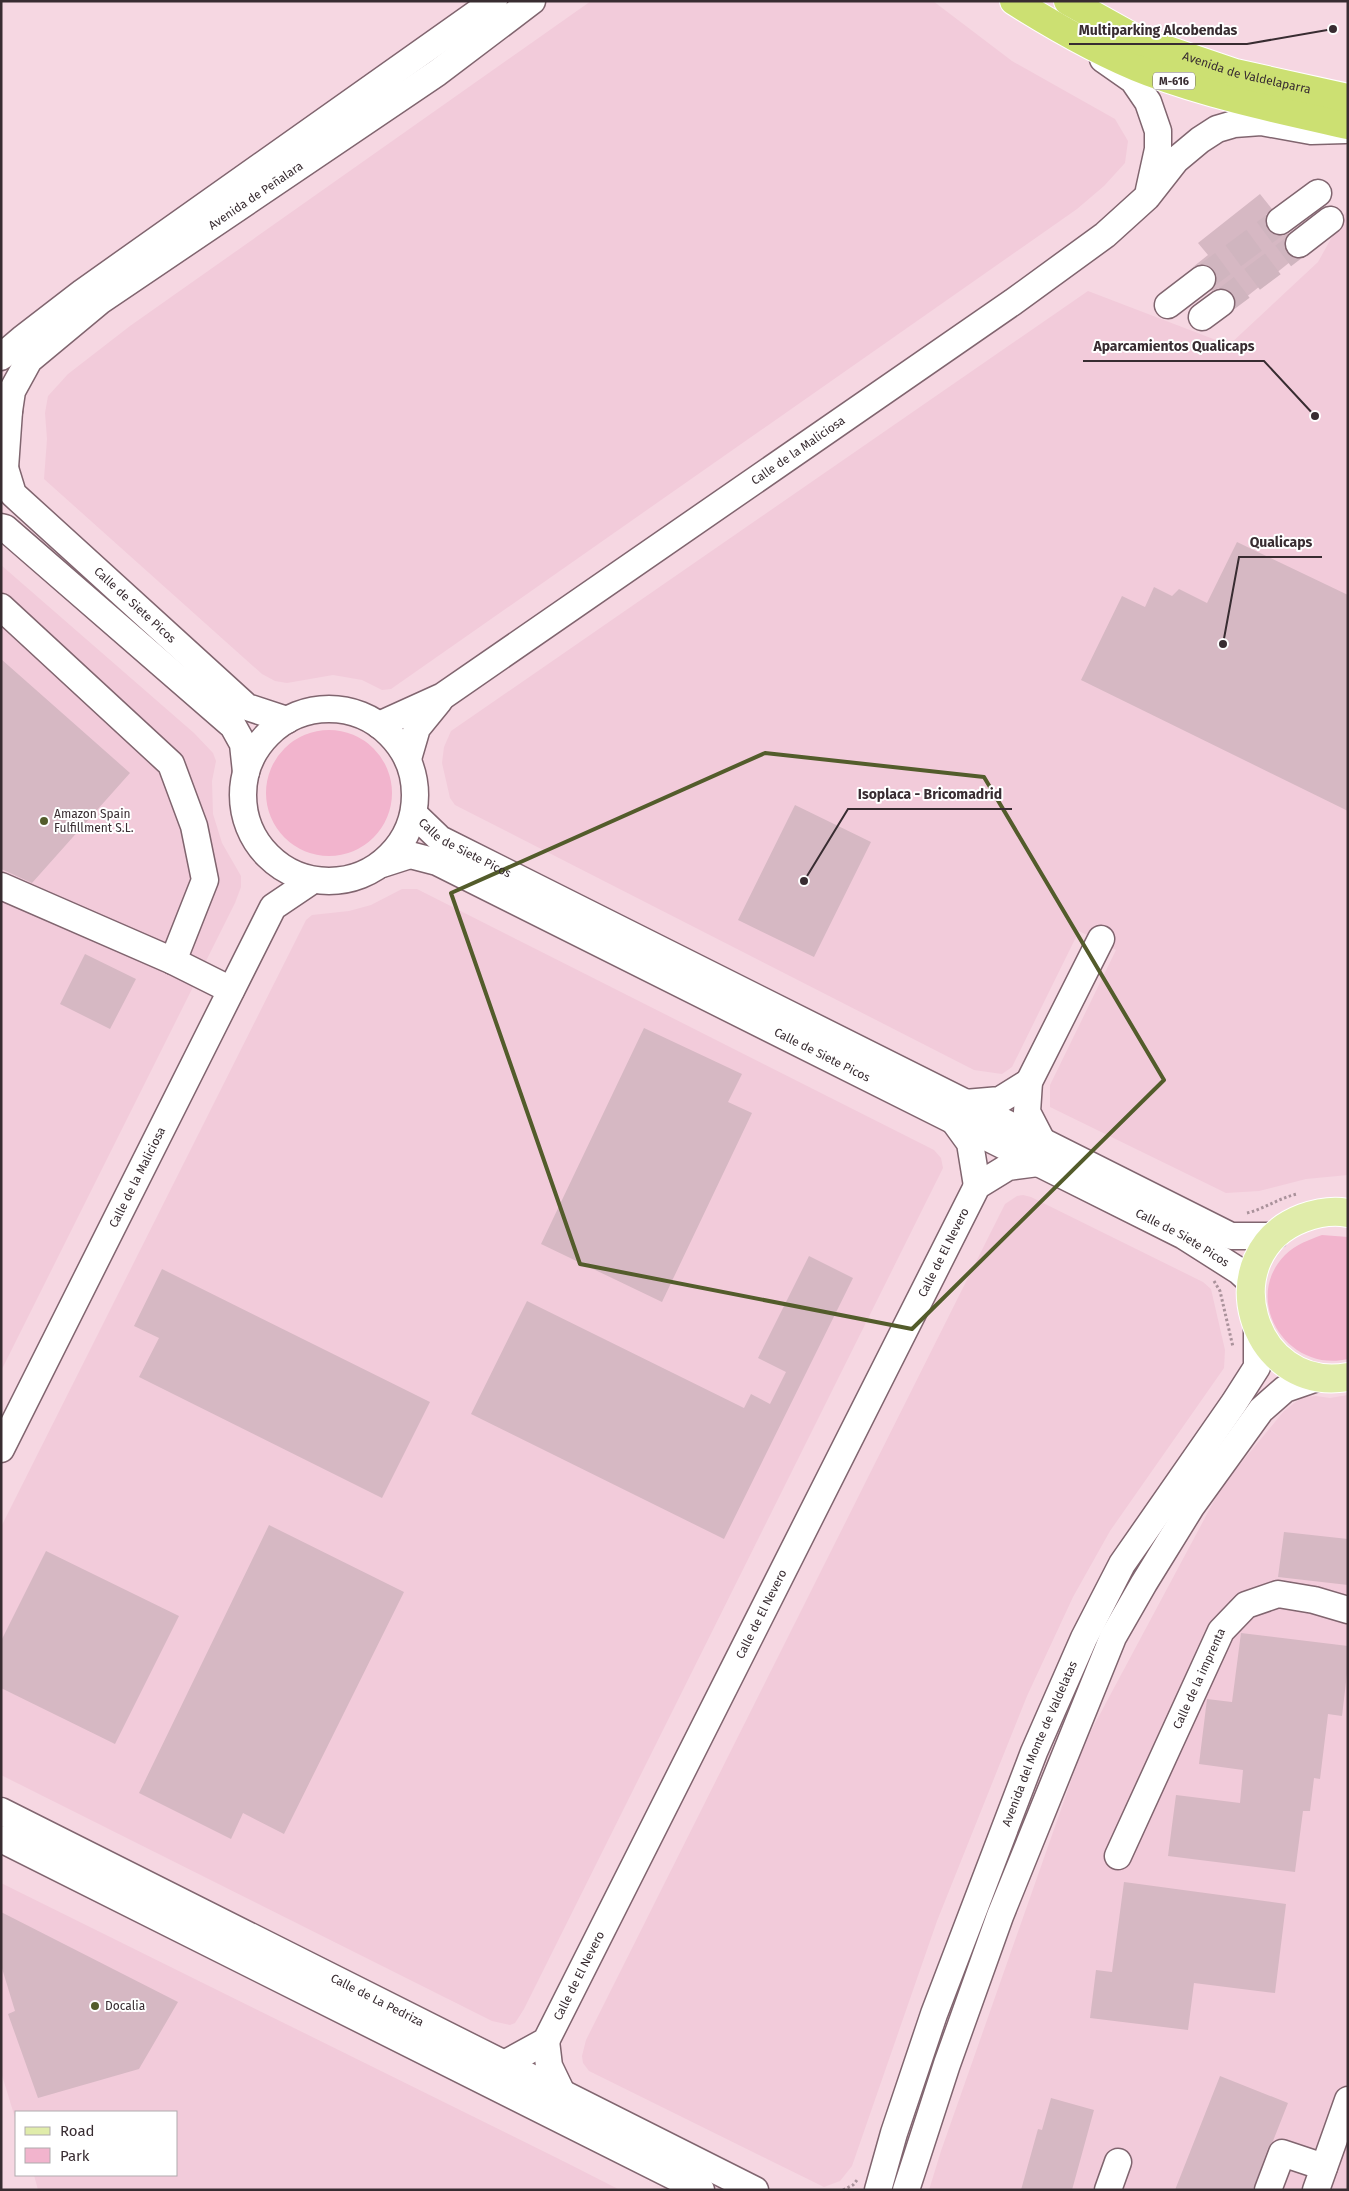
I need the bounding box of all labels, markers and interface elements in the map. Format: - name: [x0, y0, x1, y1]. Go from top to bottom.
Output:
- callout: Multiparking Alcobendas: [1069, 15, 1247, 44]
- text: Multiparking Alcobendas: [1079, 22, 1238, 39]
- street label: Avenida de Valdelaparra: [1181, 49, 1312, 97]
- road number: M-616: [1153, 72, 1195, 90]
- street label: Avenida de Peñalara: [206, 159, 306, 232]
- callout: Aparcamientos Qualicaps: [1083, 332, 1264, 361]
- text: Aparcamientos Qualicaps: [1092, 338, 1255, 355]
- street label: Calle de la Maliciosa: [749, 413, 848, 488]
- callout: Qualicaps: [1239, 528, 1322, 557]
- text: Qualicaps: [1250, 534, 1313, 551]
- street label: Calle de Siete Picos: [91, 564, 179, 646]
- callout: Isoplaca - Bricomadrid: [848, 780, 1012, 809]
- text: Isoplaca - Bricomadrid: [858, 786, 1002, 803]
- place label: Amazon Spain Fulfillment S.L.: [54, 807, 134, 835]
- marker: Amazon Spain Fulfillment S.L.: [38, 815, 50, 827]
- street label: Calle de Siete Picos: [416, 815, 514, 881]
- street label: Calle de Siete Picos: [772, 1025, 873, 1085]
- street label: Calle de la Maliciosa: [106, 1125, 168, 1230]
- street label: Calle de El Nevero: [915, 1205, 972, 1299]
- street label: Calle de Siete Picos: [1133, 1206, 1232, 1270]
- street label: Calle de El Nevero: [733, 1567, 790, 1661]
- street label: Calle de la imprenta: [1170, 1626, 1228, 1731]
- street label: Avenida del Monte de Valdelatas: [999, 1659, 1080, 1828]
- street label: Calle de El Nevero: [551, 1929, 607, 2023]
- street label: Calle de La Pedriza: [328, 1971, 426, 2029]
- place label: Docalia: [105, 1999, 145, 2013]
- marker: Docalia: [89, 2000, 101, 2012]
- legend: [15, 2111, 178, 2176]
- text: Road: [60, 2122, 95, 2140]
- text: Park: [60, 2147, 90, 2165]

